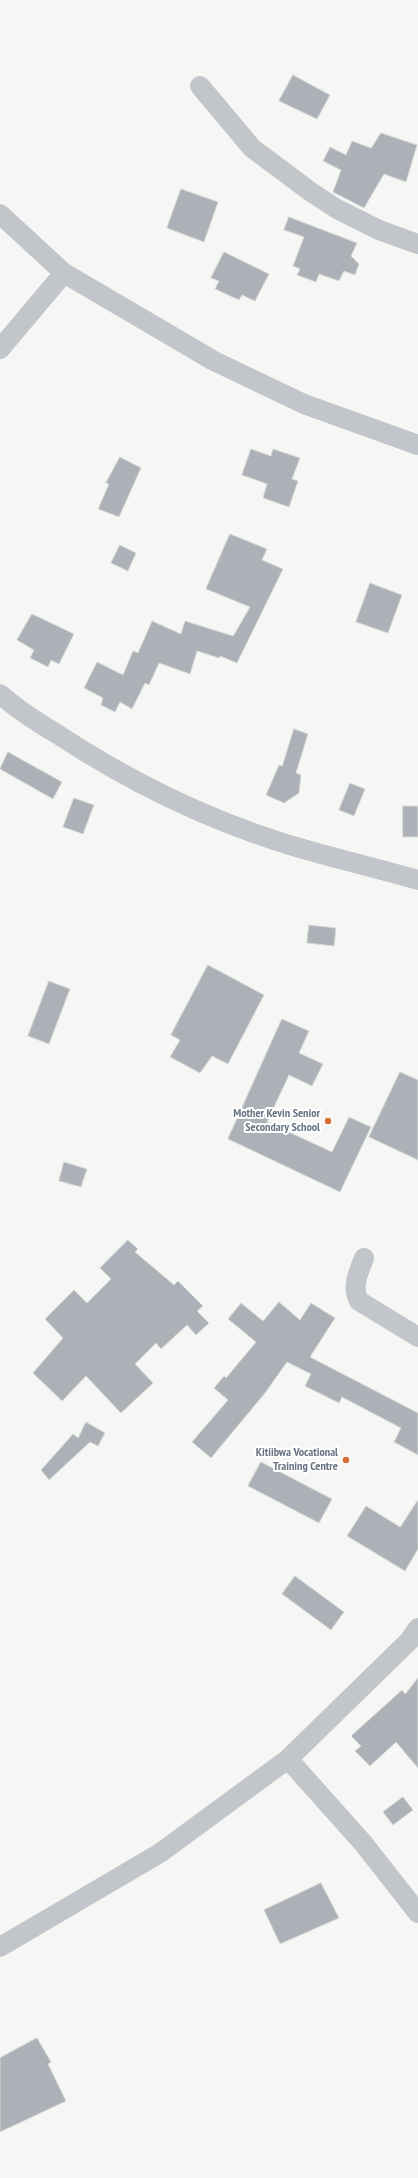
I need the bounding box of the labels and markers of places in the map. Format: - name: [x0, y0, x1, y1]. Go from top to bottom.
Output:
- place label: Mother Kevin Senior Secondary School: [233, 1107, 320, 1135]
- marker: Mother Kevin Senior Secondary School: [323, 1116, 333, 1126]
- place label: Kitiibwa Vocational Training Centre: [256, 1446, 338, 1474]
- marker: Kitiibwa Vocational Training Centre: [341, 1455, 351, 1465]

